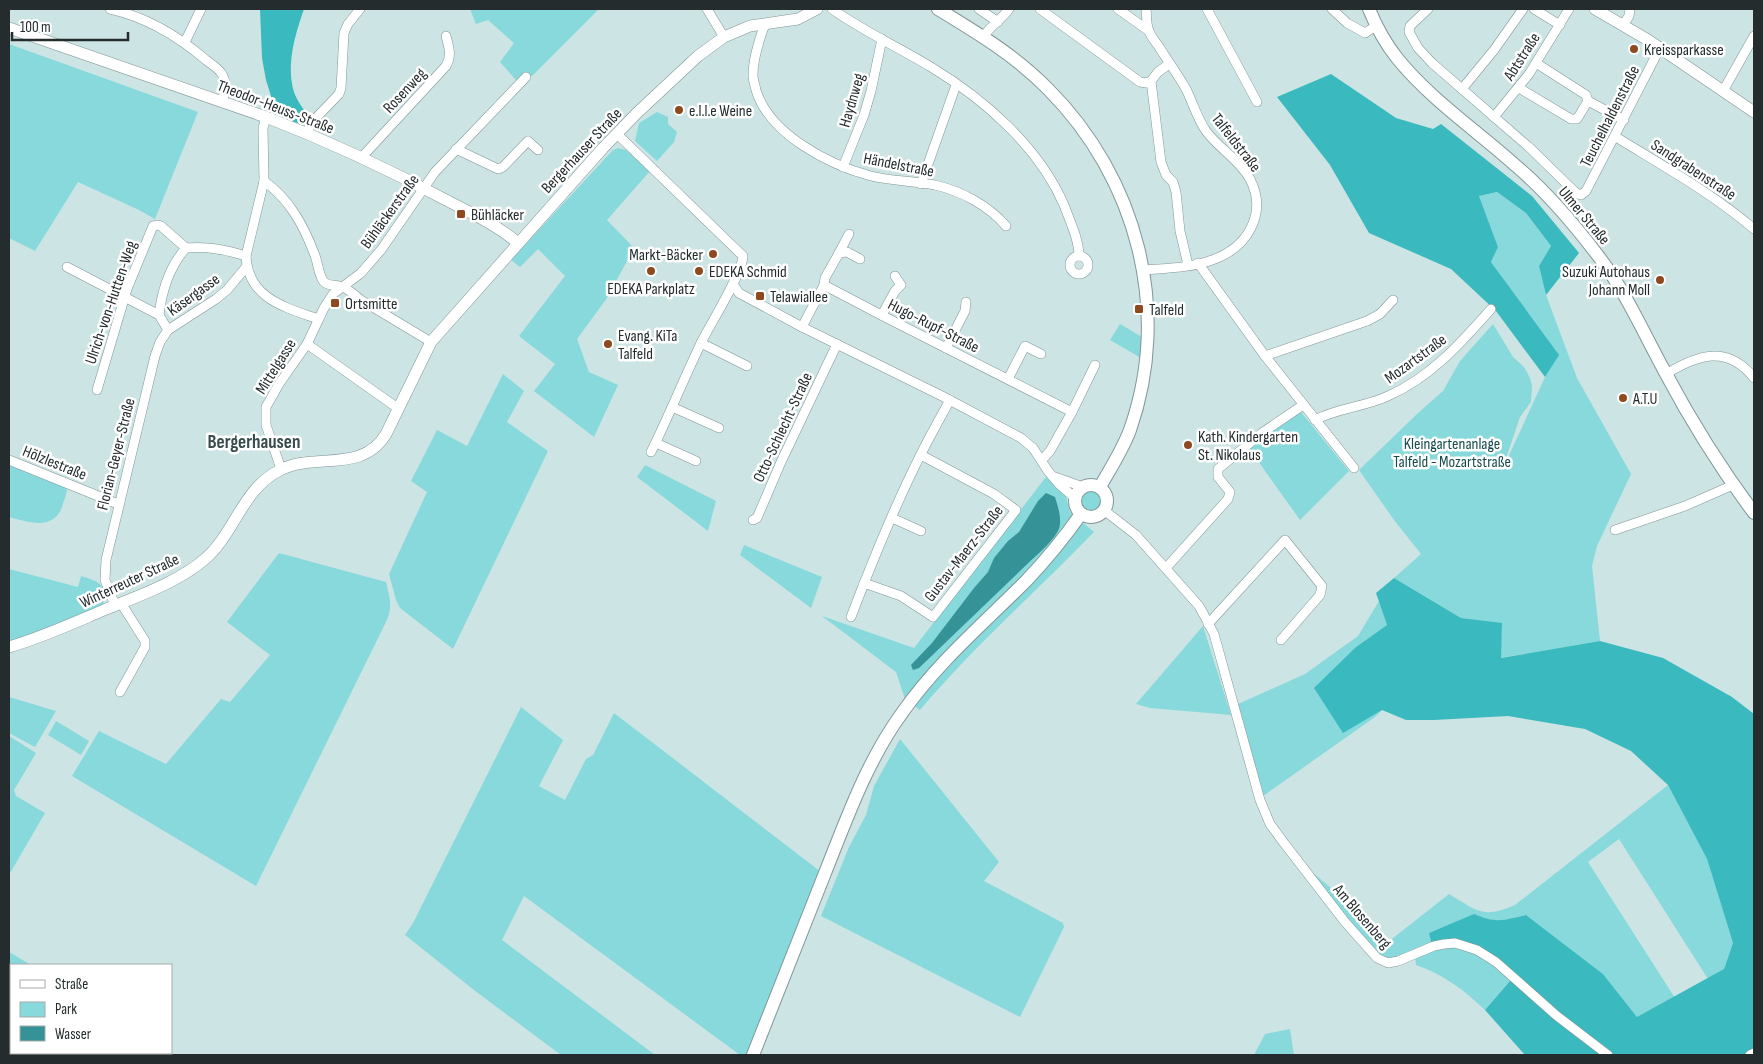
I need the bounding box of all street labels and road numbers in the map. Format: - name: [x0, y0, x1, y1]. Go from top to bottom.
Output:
- street label: Abtstraße: [1499, 30, 1545, 85]
- street label: Teuchelhaldenstraße: [1577, 63, 1644, 171]
- street label: Rosenweg: [380, 65, 431, 117]
- street label: Haydnweg: [836, 71, 869, 130]
- street label: Theodor-Heuss-Straße: [214, 76, 337, 138]
- street label: Bergerhauser Straße: [538, 105, 626, 198]
- street label: Talfeldstraße: [1207, 110, 1265, 176]
- street label: Sandgrabenstraße: [1647, 136, 1739, 205]
- street label: Händelstraße: [862, 149, 936, 182]
- street label: Bühläckerstraße: [357, 171, 423, 253]
- street label: Ulmer Straße: [1554, 183, 1614, 249]
- street label: Ulrich-von-Hutten-Weg: [81, 238, 141, 367]
- street label: Käsergasse: [164, 270, 224, 320]
- street label: Hugo-Rupf-Straße: [884, 295, 982, 357]
- street label: Mozartstraße: [1381, 330, 1450, 388]
- street label: Mittelgasse: [252, 336, 301, 398]
- street label: Otto-Schlecht-Straße: [750, 370, 817, 485]
- street label: Florian-Geyer-Straße: [93, 396, 140, 512]
- street label: Hölzlestraße: [20, 442, 89, 485]
- street label: Gustav-Maerz-Straße: [921, 502, 1008, 606]
- street label: Winterreuter Straße: [77, 550, 182, 613]
- street label: Am Blosenberg: [1328, 880, 1395, 953]

